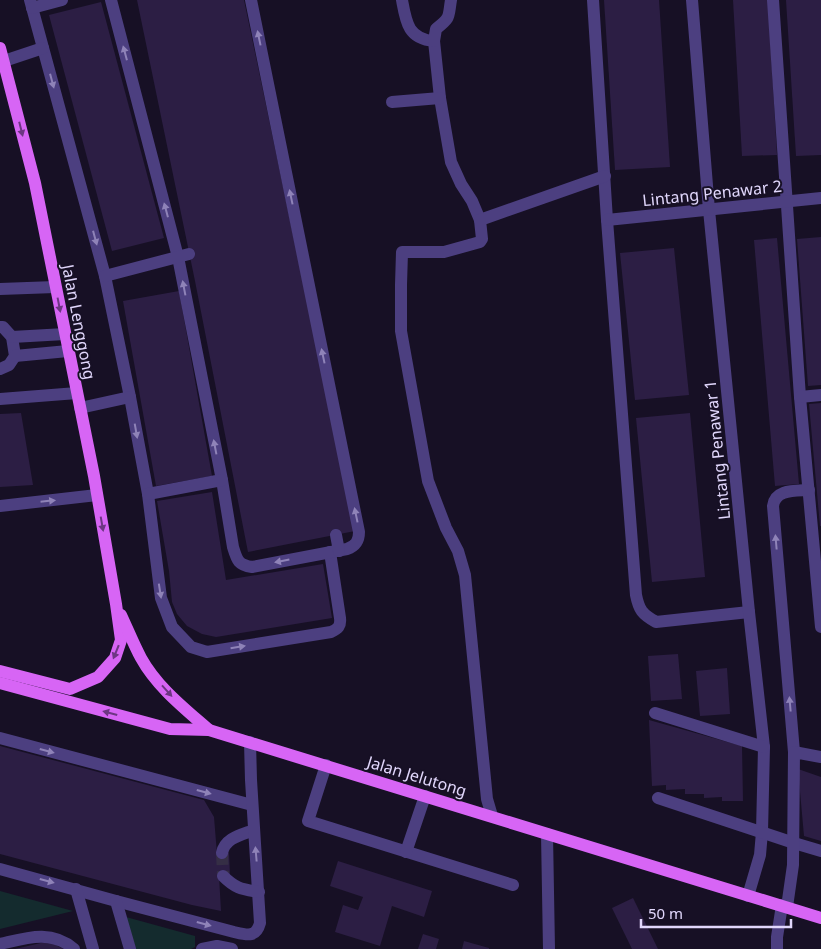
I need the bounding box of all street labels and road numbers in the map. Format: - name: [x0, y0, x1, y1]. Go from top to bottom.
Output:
- street label: Lintang Penawar 2: [641, 175, 783, 211]
- street label: Jalan Lenggong: [57, 261, 101, 381]
- street label: Lintang Penawar 1: [699, 379, 735, 521]
- street label: Jalan Jelutong: [363, 750, 470, 802]

